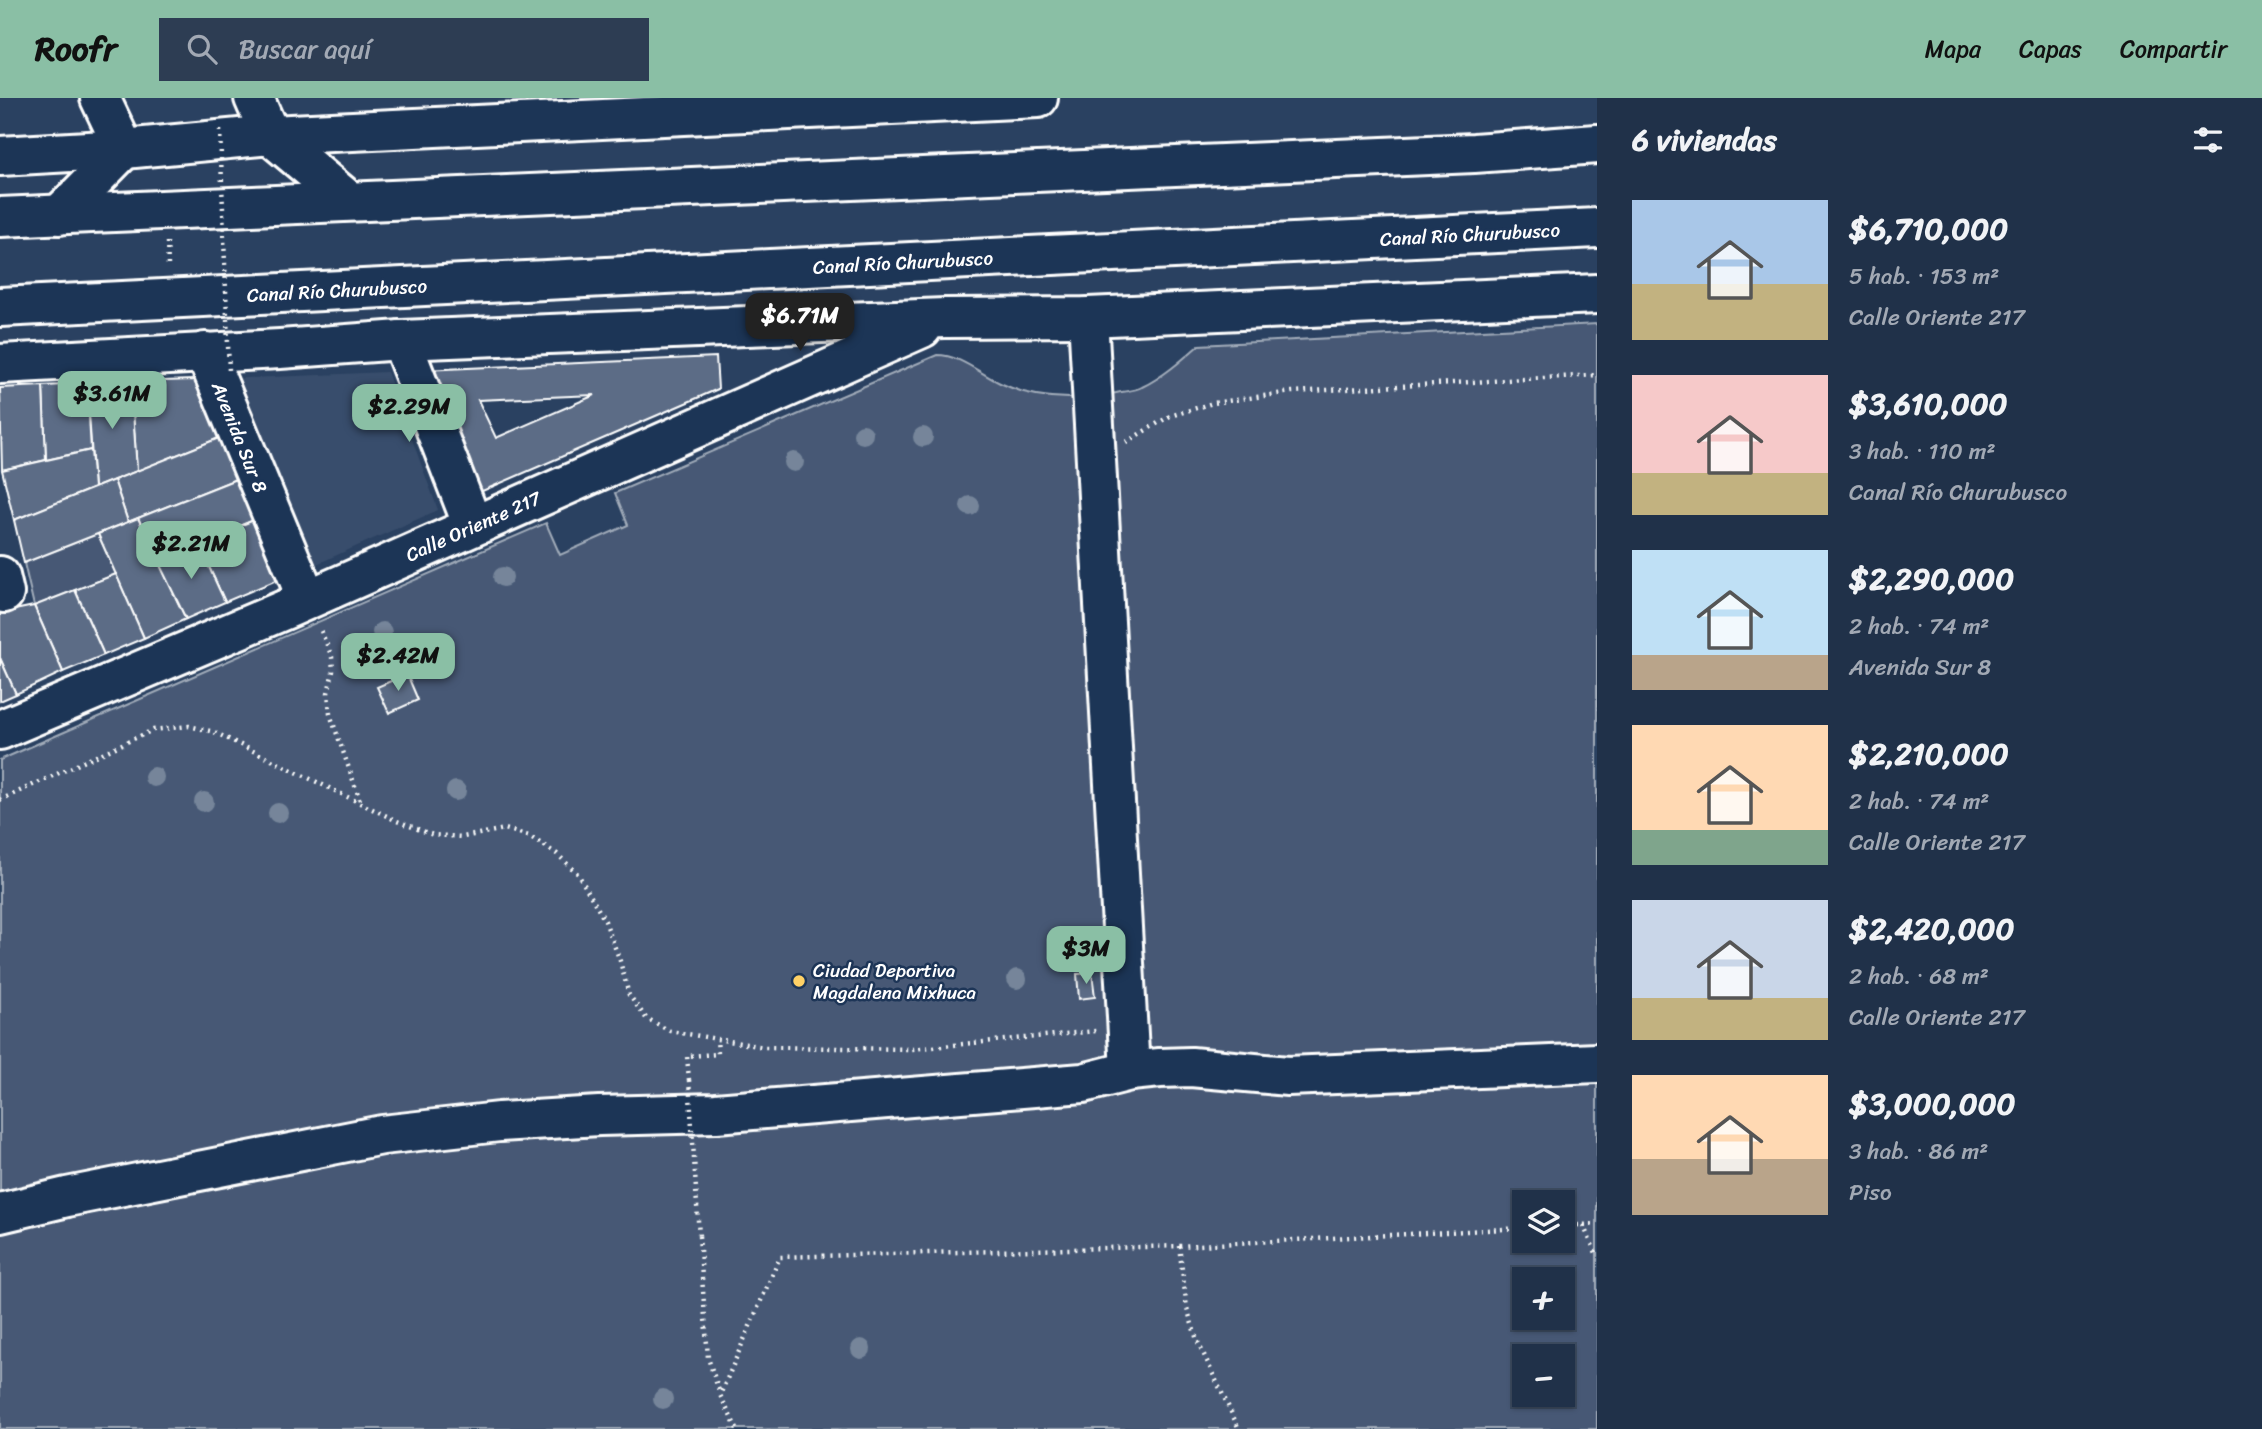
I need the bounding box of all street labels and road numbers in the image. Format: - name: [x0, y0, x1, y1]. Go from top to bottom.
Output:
- street label: Canal Río Churubusco: [1379, 213, 1561, 256]
- street label: Canal Río Churubusco: [812, 241, 994, 284]
- street label: Canal Río Churubusco: [246, 269, 428, 312]
- street label: Avenida Sur 8: [202, 376, 277, 498]
- street label: Calle Oriente 217: [400, 481, 547, 571]

